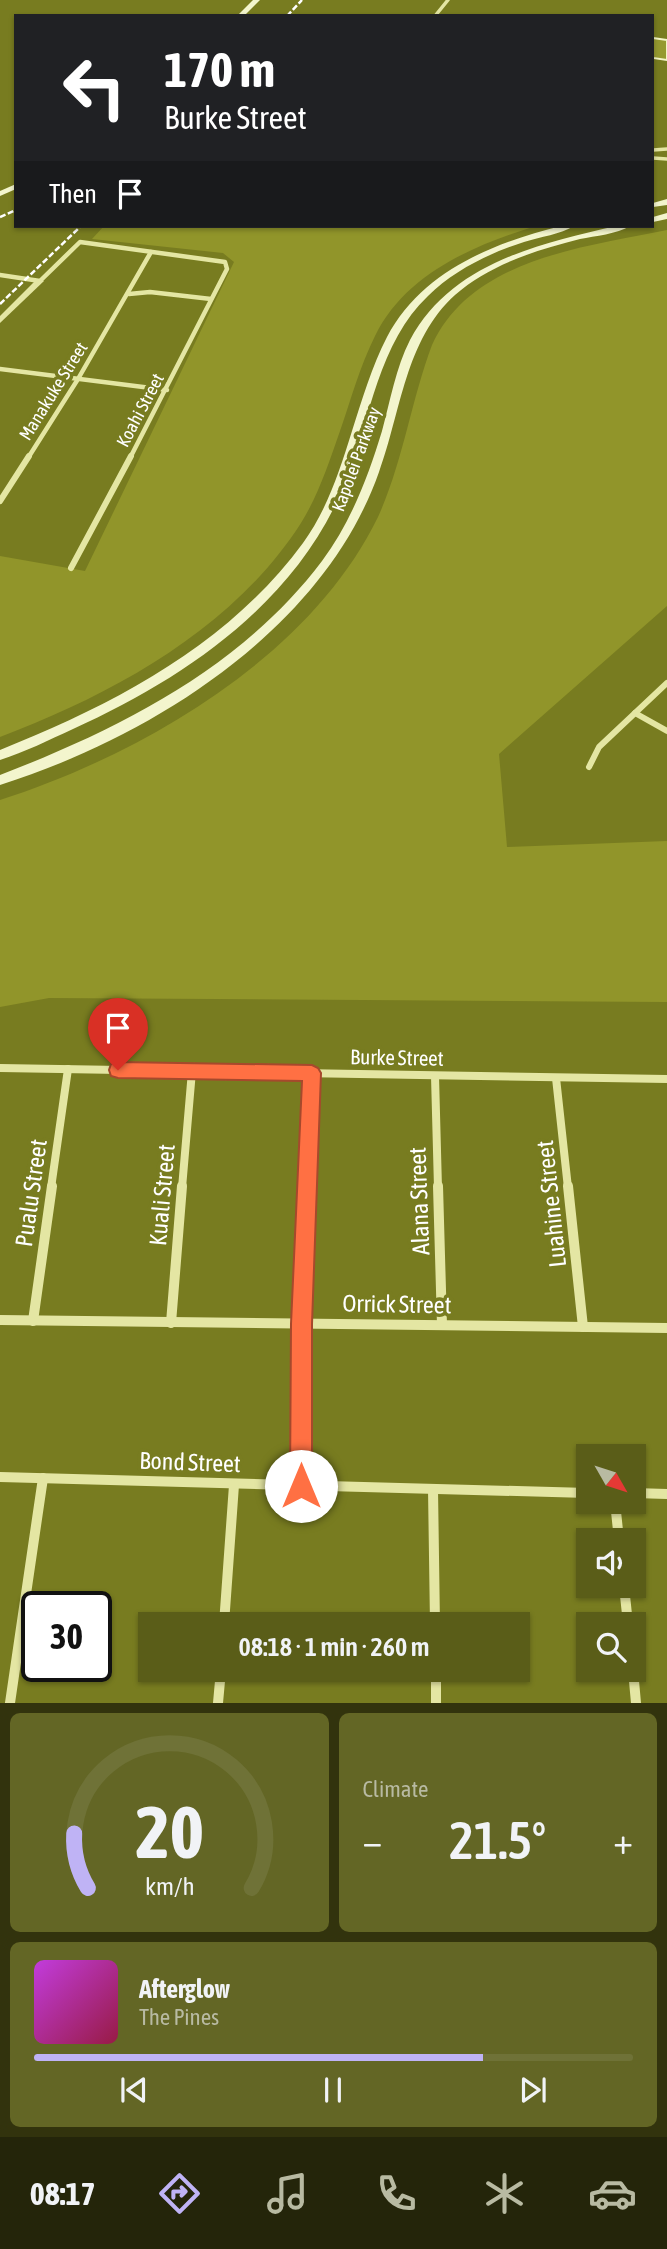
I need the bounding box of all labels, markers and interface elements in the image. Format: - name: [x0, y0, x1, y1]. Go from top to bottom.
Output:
- text: 170 m: [164, 41, 275, 97]
- icon: left: [49, 42, 140, 133]
- text: Burke Street: [164, 99, 307, 136]
- icon: arrive: [111, 175, 149, 213]
- text: Then: [49, 179, 97, 209]
- street label: Manakuke Street: [14, 338, 92, 444]
- street label: Koahi Street: [112, 370, 168, 450]
- street label: Kapolei Parkway: [327, 404, 385, 514]
- pin: [88, 998, 148, 1070]
- icon: arrive: [99, 1009, 137, 1047]
- street label: Burke Street: [350, 1044, 444, 1070]
- street label: Pualu Street: [10, 1137, 52, 1249]
- street label: Luahine Street: [531, 1139, 571, 1269]
- street label: Kuali Street: [144, 1143, 180, 1247]
- street label: Alana Street: [404, 1146, 434, 1255]
- street label: Orrick Street: [342, 1290, 452, 1318]
- north arrow: [576, 1444, 646, 1514]
- map controls: [576, 1444, 646, 1682]
- street label: Bond Street: [139, 1447, 241, 1477]
- position arrow: [264, 1449, 338, 1523]
- button: sound: [576, 1528, 646, 1598]
- speed limit sign: 30: [21, 1591, 112, 1682]
- button: search: [576, 1612, 646, 1682]
- text: 08:18 · 1 min · 260 m: [239, 1632, 429, 1662]
- text: Climate: [363, 1776, 428, 1802]
- text: 20: [135, 1791, 203, 1874]
- text: 21.5°: [449, 1810, 546, 1870]
- text: −: [363, 1819, 382, 1862]
- text: +: [613, 1819, 633, 1862]
- text: km/h: [144, 1872, 194, 1900]
- text: Afterglow: [139, 1974, 230, 2004]
- text: The Pines: [139, 2004, 219, 2030]
- icon: previous: [115, 2071, 153, 2109]
- icon: pause: [314, 2071, 352, 2109]
- icon: next: [514, 2071, 552, 2109]
- icon: directions: [155, 2169, 204, 2218]
- icon: music: [263, 2169, 312, 2218]
- icon: phone: [372, 2169, 421, 2218]
- icon: climate: [480, 2169, 529, 2218]
- icon: car: [588, 2169, 637, 2218]
- text: 08:17: [30, 2175, 96, 2212]

